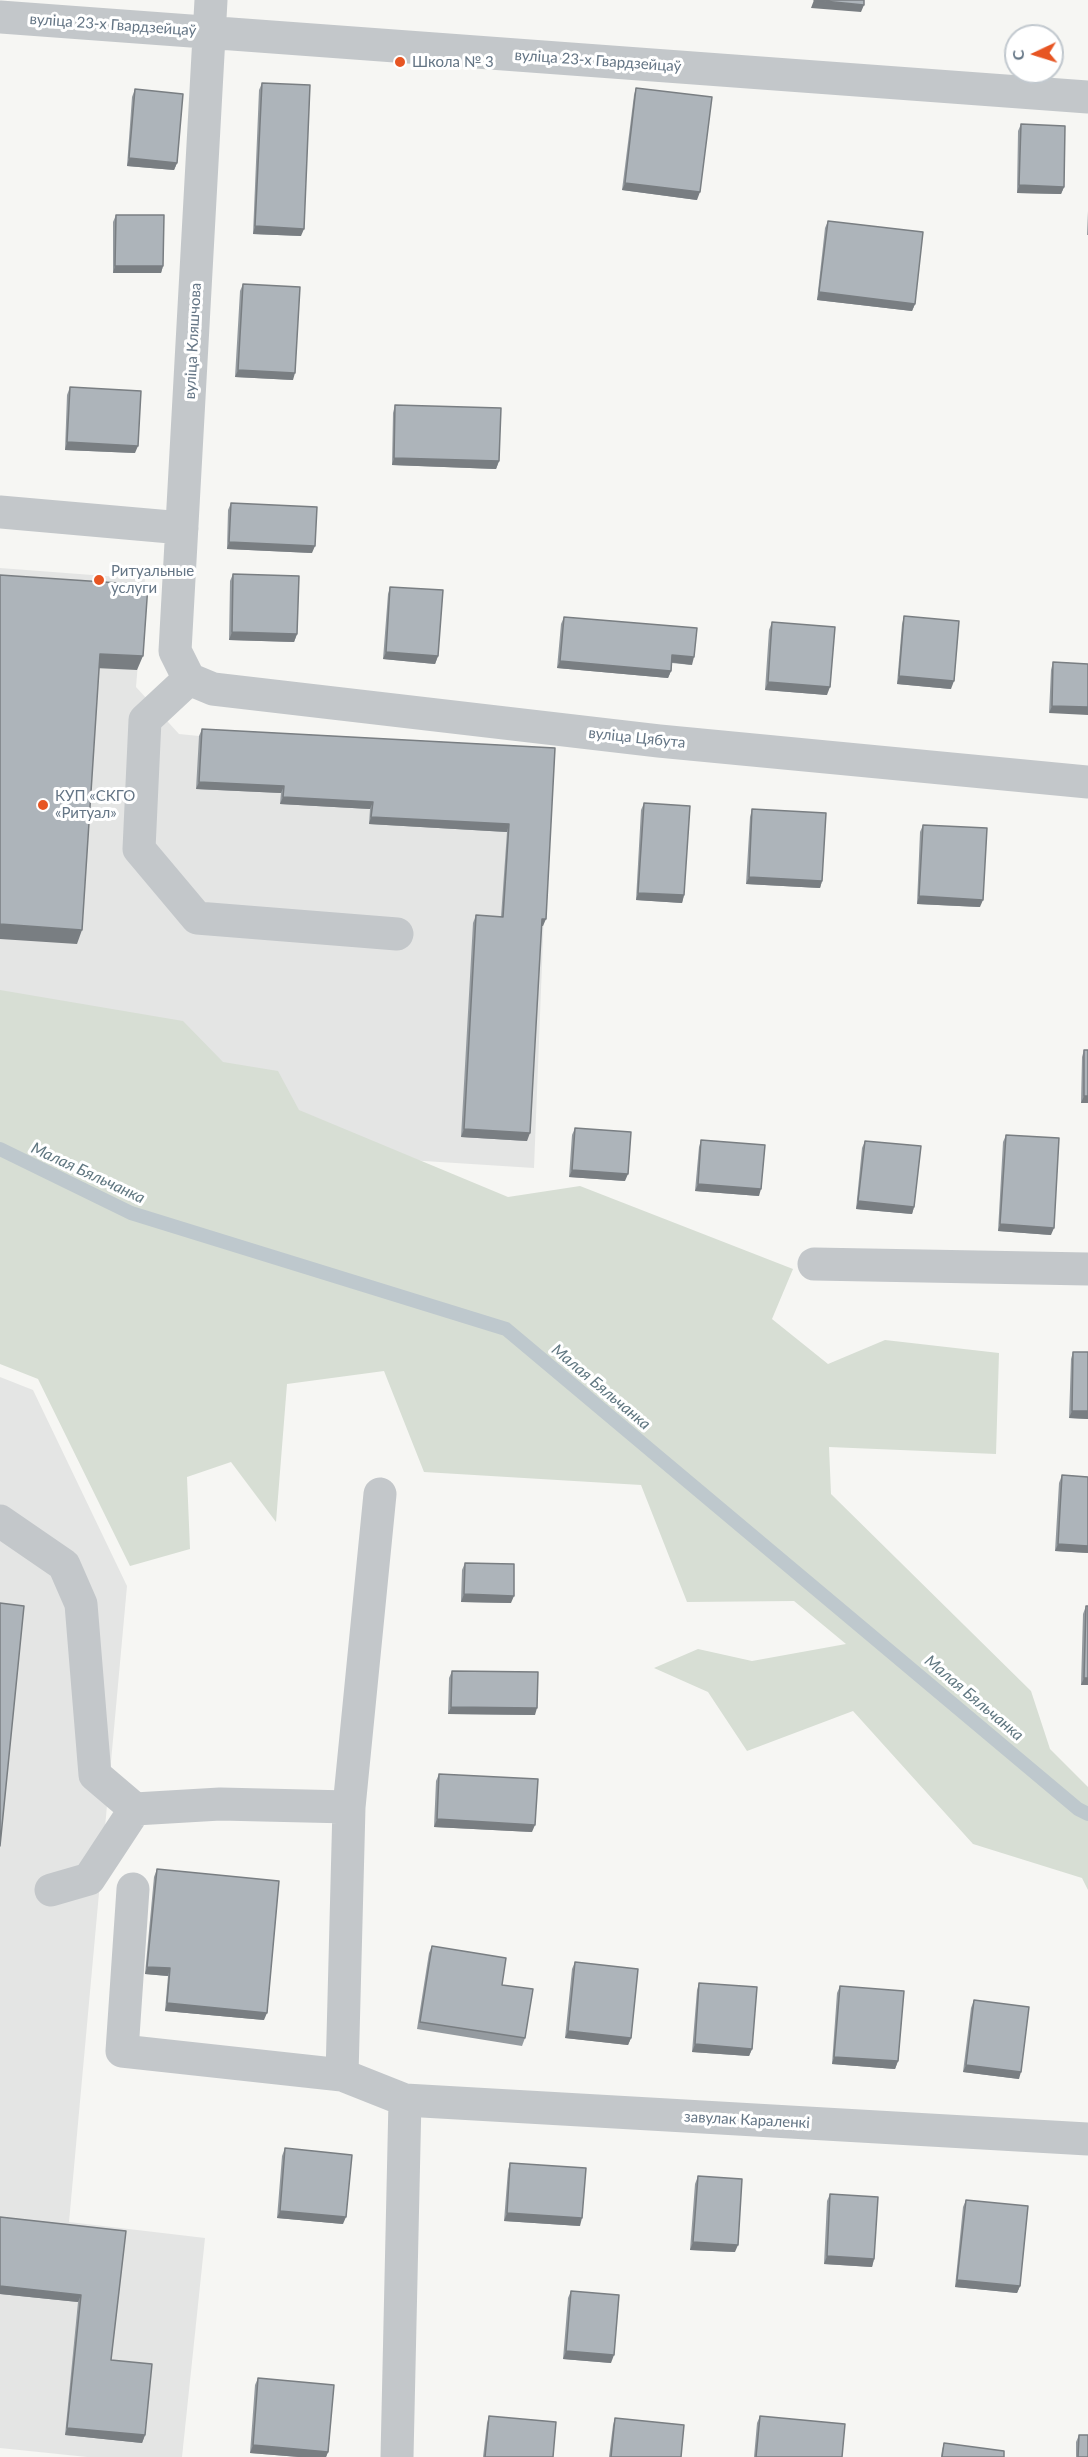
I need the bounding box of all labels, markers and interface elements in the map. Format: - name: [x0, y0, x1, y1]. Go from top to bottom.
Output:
- street label: вуліца 23-х Гвардзейцаў: [29, 10, 197, 40]
- north arrow: [1004, 24, 1064, 84]
- street label: вуліца 23-х Гвардзейцаў: [514, 46, 682, 76]
- text: С: [1008, 49, 1027, 61]
- place label: Школа № 3: [412, 53, 494, 71]
- marker: Школа № 3: [393, 55, 407, 69]
- street label: вуліца Кляшчова: [181, 282, 205, 400]
- place label: Ритуальные услуги: [111, 562, 194, 597]
- marker: Ритуальные услуги: [92, 573, 106, 587]
- street label: вуліца Цябута: [588, 724, 686, 752]
- place label: КУП «СКГО «Ритуал»: [55, 787, 135, 822]
- marker: КУП «СКГО «Ритуал»: [36, 798, 50, 812]
- water label: Малая Бяльчанка: [28, 1138, 148, 1208]
- water label: Малая Бяльчанка: [548, 1340, 654, 1434]
- water label: Малая Бяльчанка: [921, 1651, 1027, 1745]
- street label: завулак Караленкі: [684, 2108, 810, 2132]

